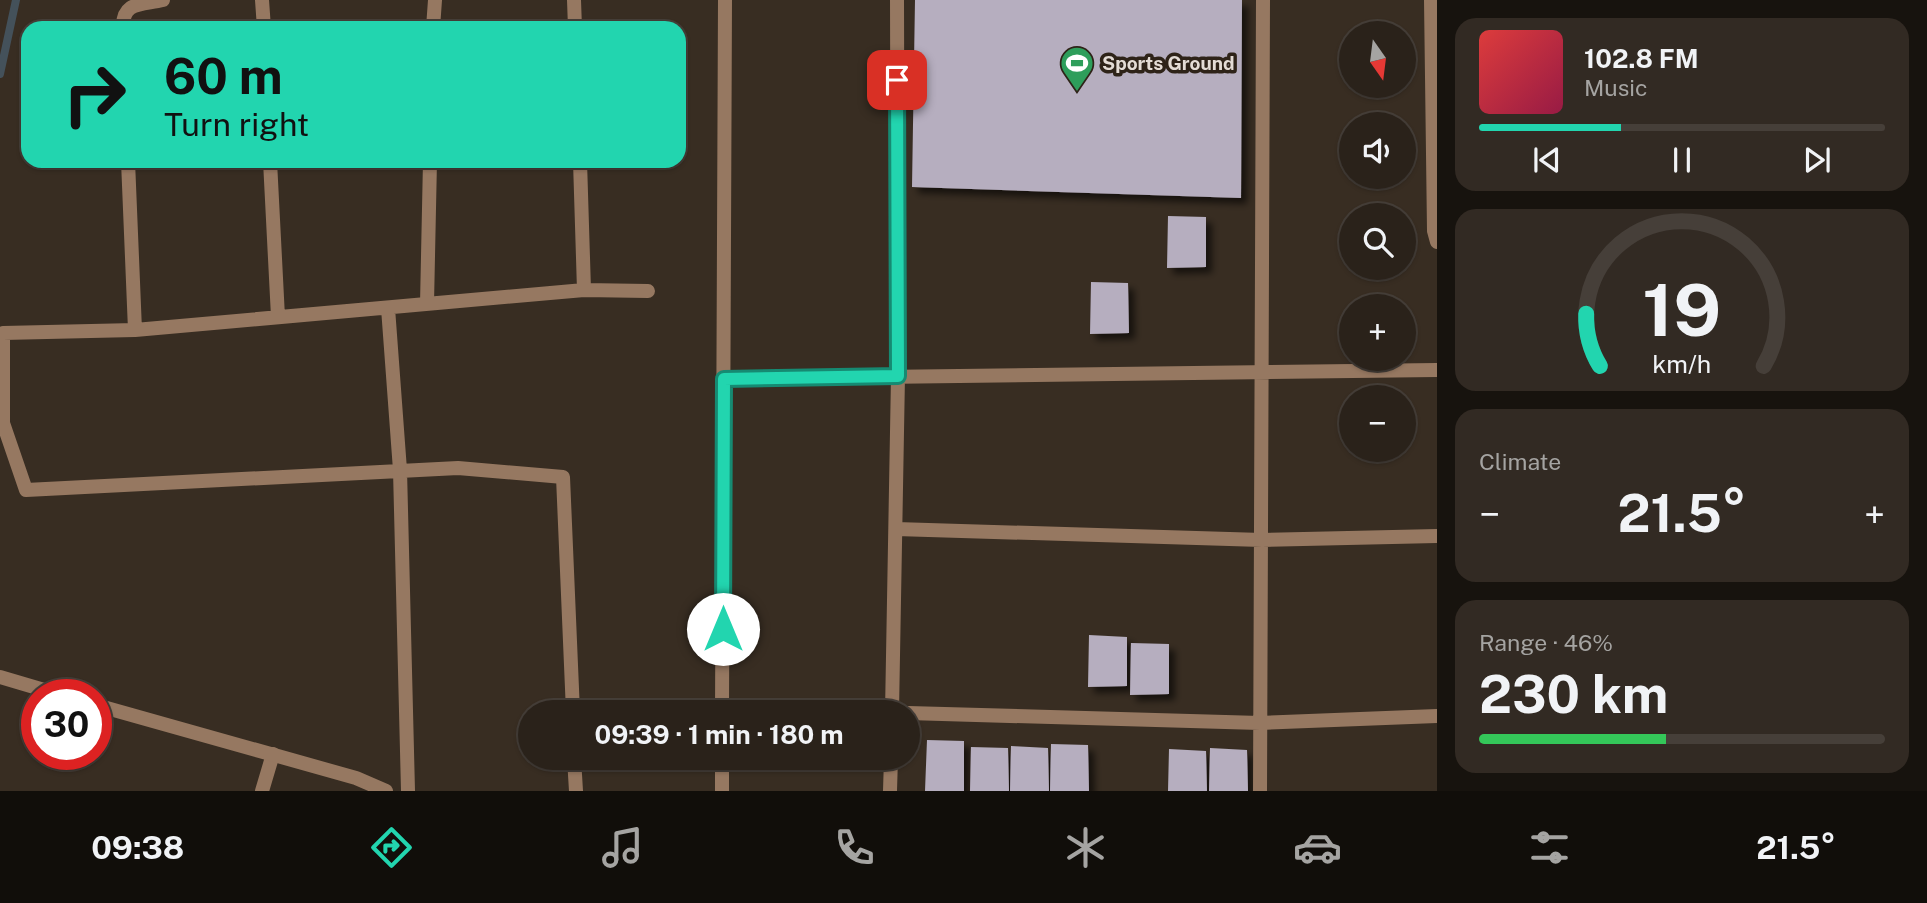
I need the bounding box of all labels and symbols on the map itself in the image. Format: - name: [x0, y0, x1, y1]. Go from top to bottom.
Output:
- north arrow: [1339, 21, 1416, 98]
- sports icon: Sports Ground: [1058, 44, 1096, 93]
- pin: [867, 50, 927, 110]
- place label: Sports Ground: [1102, 52, 1235, 74]
- position arrow: [686, 592, 760, 666]
- speed limit sign: 30: [21, 679, 112, 770]

